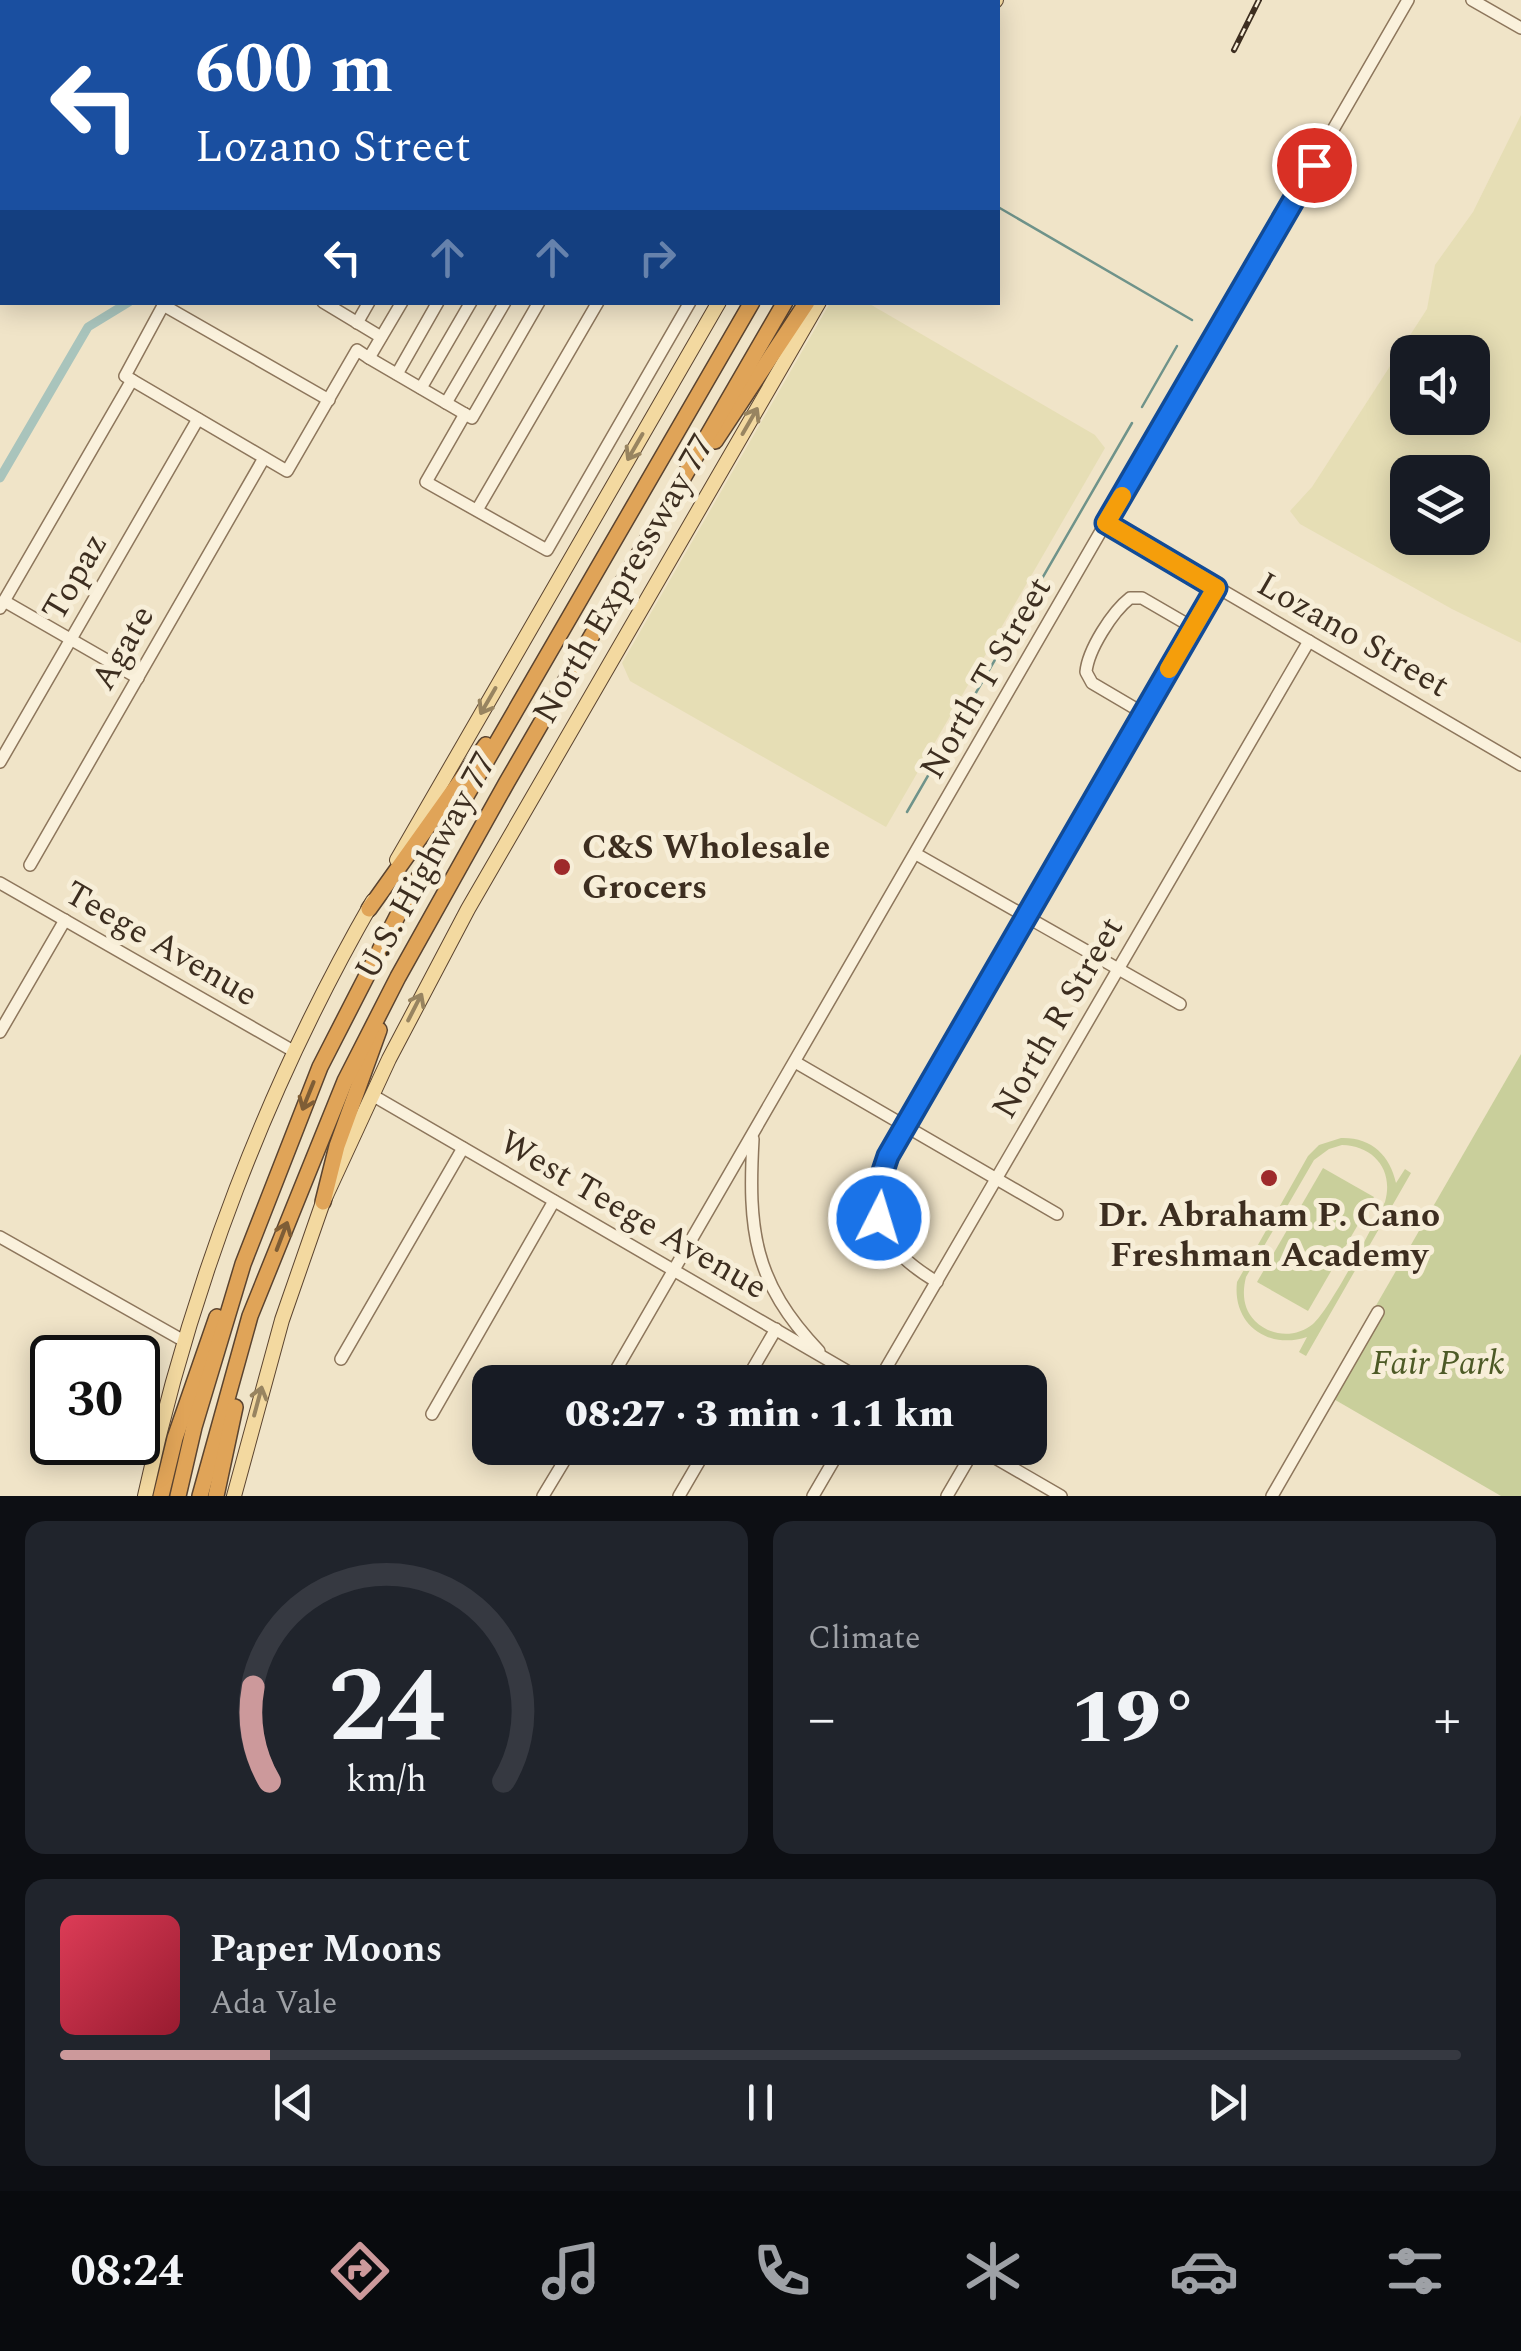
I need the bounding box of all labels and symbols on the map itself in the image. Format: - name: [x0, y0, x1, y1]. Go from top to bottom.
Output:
- pin: [1272, 123, 1357, 208]
- one-way arrow: [740, 408, 760, 436]
- street label: North Expressway 77: [519, 424, 729, 734]
- one-way arrow: [625, 433, 645, 461]
- street label: Topaz: [28, 523, 122, 631]
- street label: Lozano Street: [1247, 558, 1459, 712]
- street label: North T Street: [906, 567, 1066, 789]
- street label: Agate: [77, 595, 169, 701]
- one-way arrow: [478, 686, 498, 715]
- street label: U.S. Highway 77: [341, 742, 511, 990]
- place label: C&S Wholesale Grocers: [582, 821, 830, 914]
- marker: C&S Wholesale Grocers: [551, 856, 573, 878]
- street label: Teege Avenue: [54, 867, 268, 1021]
- street label: North R Street: [979, 907, 1137, 1129]
- one-way arrow: [406, 993, 425, 1023]
- one-way arrow: [298, 1080, 316, 1111]
- street label: West Teege Avenue: [489, 1116, 777, 1314]
- position arrow: [827, 1166, 931, 1270]
- marker: Dr. Abraham P. Cano Freshman Academy: [1258, 1167, 1280, 1189]
- place label: Dr. Abraham P. Cano Freshman Academy: [1098, 1189, 1440, 1282]
- one-way arrow: [274, 1222, 292, 1253]
- speed limit sign: 30: [30, 1335, 160, 1465]
- park label: Fair Park: [1371, 1337, 1505, 1390]
- one-way arrow: [250, 1386, 269, 1418]

